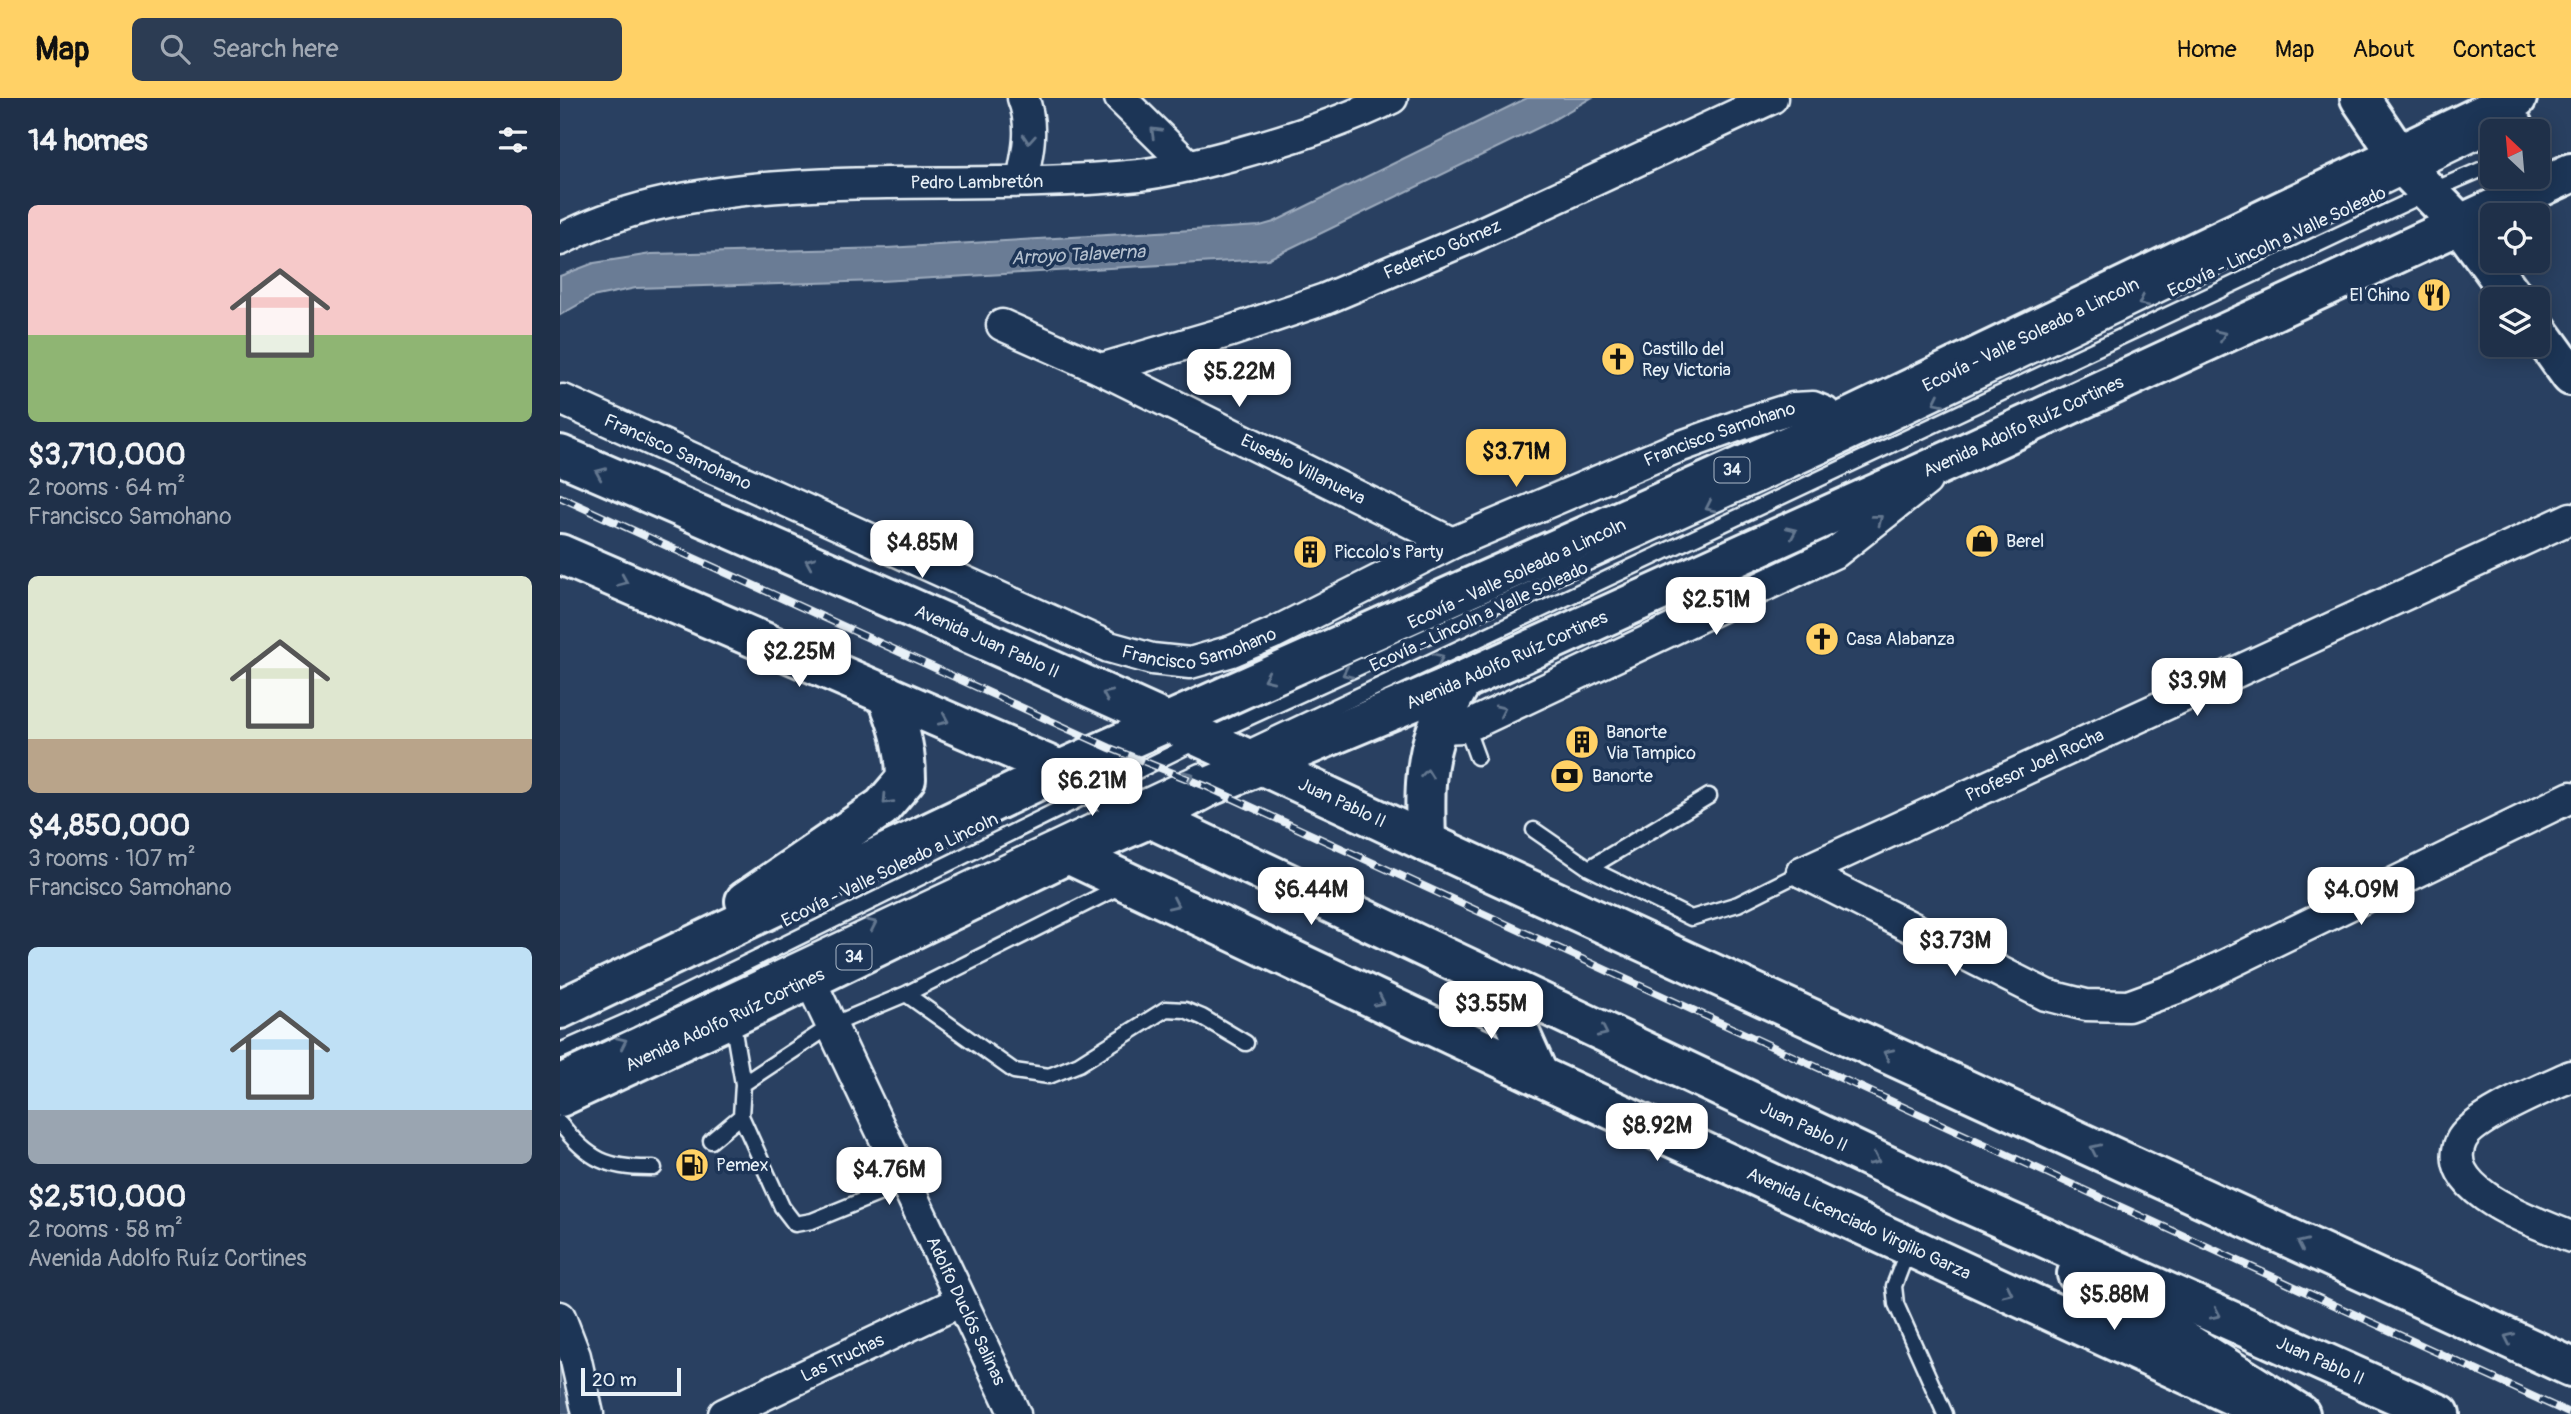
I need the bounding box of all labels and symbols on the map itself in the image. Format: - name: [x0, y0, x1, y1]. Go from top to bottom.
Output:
- north arrow: [2480, 119, 2550, 189]
- one-way arrow: [1150, 128, 1163, 141]
- one-way arrow: [1022, 134, 1037, 145]
- street label: Pedro Lambretón: [910, 169, 1044, 194]
- street label: Ecovía - Lincoln a Valle Soleado: [2164, 181, 2390, 303]
- street label: Federico Gómez: [1380, 214, 1505, 285]
- water label: Arroyo Talaverna: [1010, 239, 1147, 270]
- street label: Ecovía - Valle Soleado a Lincoln: [1919, 272, 2143, 398]
- restaurant icon: El Chino: [2415, 276, 2453, 314]
- place label: El Chino: [2349, 284, 2410, 307]
- one-way arrow: [2138, 294, 2150, 308]
- one-way arrow: [2214, 329, 2226, 343]
- place label: Castillo del Rey Victoria: [1642, 338, 1731, 382]
- church icon: Castillo del Rey Victoria: [1599, 340, 1637, 378]
- pin: $5.22M: [1182, 350, 1296, 409]
- street label: Avenida Adolfo Ruíz Cortines: [1919, 370, 2127, 482]
- one-way arrow: [1933, 392, 1945, 406]
- street label: Francisco Samohano: [1640, 396, 1798, 472]
- street label: Francisco Samohano: [600, 409, 756, 495]
- street label: Eusebio Villanueva: [1237, 429, 1369, 510]
- pin: $3.71M: [1459, 430, 1573, 489]
- road number: 34: [1714, 458, 1750, 482]
- one-way arrow: [595, 467, 607, 481]
- one-way arrow: [1704, 499, 1717, 513]
- street label: Ecovía - Valle Soleado a Lincoln: [1404, 513, 1630, 635]
- one-way arrow: [1871, 515, 1883, 528]
- pin: $4.85M: [865, 520, 979, 580]
- shop icon: Berel: [1963, 522, 2001, 560]
- one-way arrow: [1785, 526, 1797, 540]
- place label: Berel: [2006, 530, 2044, 553]
- building icon: Piccolo's Party: [1291, 533, 1329, 571]
- place label: Piccolo's Party: [1334, 541, 1444, 564]
- one-way arrow: [804, 556, 817, 570]
- street label: Ecovía - Lincoln a Valle Soleado: [1366, 556, 1592, 678]
- one-way arrow: [615, 573, 628, 587]
- pin: $2.51M: [1659, 578, 1773, 637]
- street label: Avenida Juan Pablo II: [911, 599, 1063, 683]
- street label: Avenida Adolfo Ruíz Cortines: [1402, 605, 1611, 715]
- church icon: Casa Alabanza: [1803, 620, 1841, 658]
- street label: Francisco Samohano: [1119, 622, 1280, 675]
- place label: Casa Alabanza: [1846, 628, 1955, 651]
- pin: $2.25M: [742, 630, 856, 689]
- one-way arrow: [1432, 652, 1444, 666]
- pin: $3.9M: [2148, 658, 2246, 718]
- one-way arrow: [1341, 665, 1354, 679]
- one-way arrow: [1263, 670, 1275, 684]
- one-way arrow: [1102, 689, 1114, 703]
- one-way arrow: [1494, 704, 1506, 718]
- one-way arrow: [937, 712, 949, 726]
- place label: Banorte Via Tampico: [1606, 721, 1696, 765]
- building icon: Banorte Via Tampico: [1563, 723, 1601, 761]
- street label: Profesor Joel Rocha: [1962, 723, 2107, 807]
- bank icon: Banorte: [1548, 757, 1586, 795]
- pin: $6.21M: [1035, 758, 1149, 818]
- place label: Banorte: [1592, 765, 1653, 788]
- one-way arrow: [1419, 768, 1434, 780]
- one-way arrow: [1182, 770, 1194, 784]
- street label: Juan Pablo II: [1295, 772, 1390, 833]
- one-way arrow: [883, 792, 896, 805]
- street label: Ecovía - Valle Soleado a Lincoln: [778, 807, 1002, 933]
- pin: $6.44M: [1254, 868, 1368, 927]
- pin: $4.09M: [2304, 868, 2418, 927]
- one-way arrow: [1167, 896, 1179, 910]
- one-way arrow: [865, 918, 877, 932]
- pin: $3.73M: [1898, 918, 2012, 978]
- road number: 34: [836, 944, 872, 970]
- street label: Avenida Adolfo Ruíz Cortines: [621, 962, 828, 1077]
- pin: $3.55M: [1434, 982, 1548, 1041]
- one-way arrow: [1372, 993, 1385, 1007]
- one-way arrow: [1596, 1024, 1608, 1038]
- one-way arrow: [615, 1036, 627, 1050]
- one-way arrow: [1883, 1048, 1896, 1062]
- street label: Juan Pablo II: [1757, 1096, 1852, 1157]
- pin: $8.92M: [1600, 1104, 1714, 1163]
- one-way arrow: [2090, 1143, 2102, 1157]
- fuel station icon: Pemex: [673, 1146, 711, 1184]
- pin: $4.76M: [832, 1148, 946, 1207]
- one-way arrow: [1868, 1152, 1880, 1166]
- place label: Pemex: [716, 1154, 769, 1177]
- street label: Avenida Licenciado Virgilio Garza: [1743, 1162, 1975, 1285]
- street label: Adolfo Duclós Salinas: [921, 1233, 1011, 1389]
- one-way arrow: [2297, 1238, 2309, 1252]
- pin: $5.88M: [2057, 1272, 2171, 1332]
- one-way arrow: [2001, 1284, 2013, 1298]
- one-way arrow: [2209, 1306, 2221, 1320]
- street label: Las Truchas: [797, 1328, 888, 1387]
- street label: Juan Pablo II: [2273, 1331, 2368, 1390]
- one-way arrow: [2504, 1332, 2516, 1346]
- scale bar: [581, 1365, 681, 1397]

